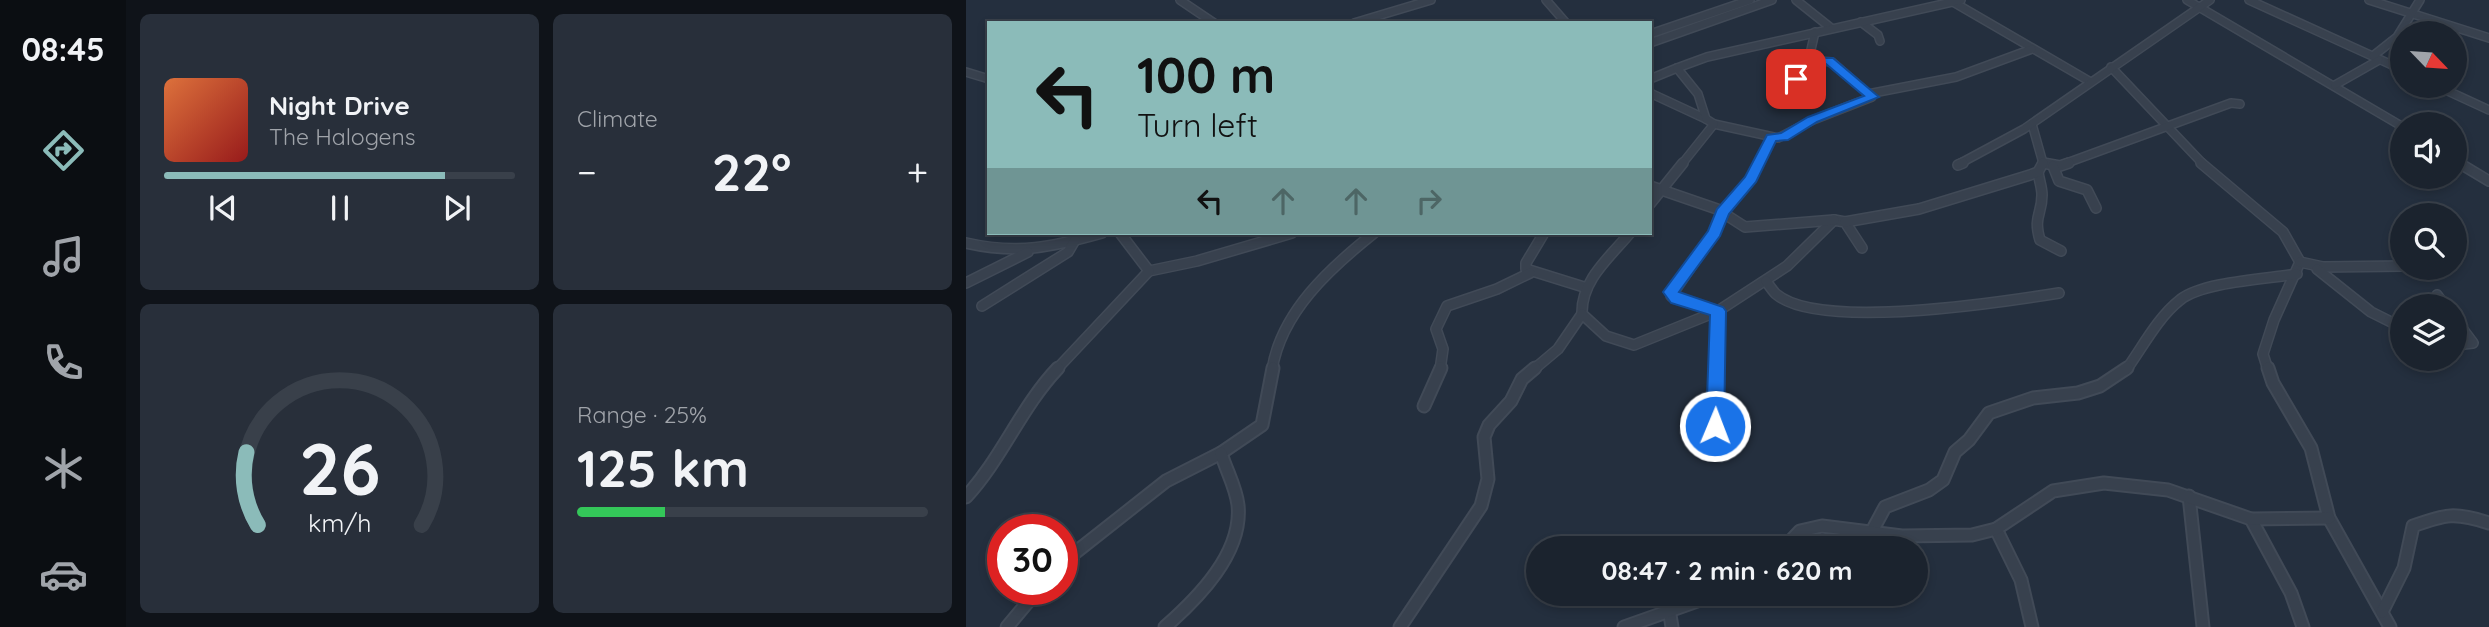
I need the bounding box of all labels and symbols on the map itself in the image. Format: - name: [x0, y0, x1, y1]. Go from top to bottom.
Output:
- north arrow: [2390, 21, 2468, 98]
- pin: [1766, 49, 1826, 109]
- position arrow: [1678, 389, 1752, 463]
- speed limit sign: 30: [987, 514, 1078, 605]

